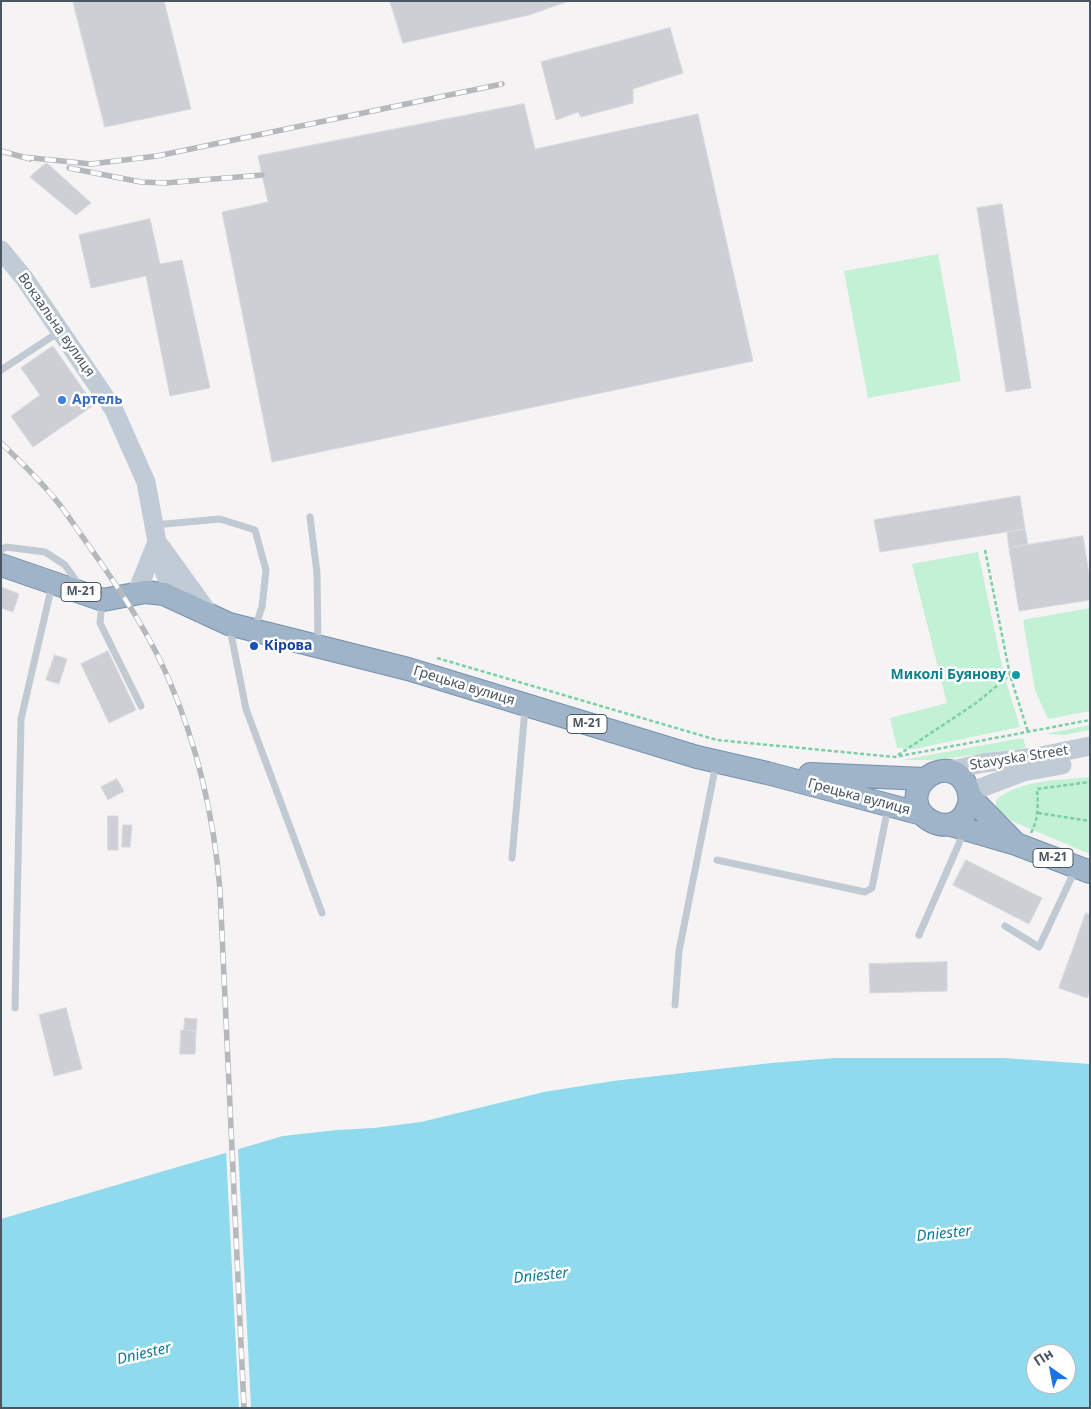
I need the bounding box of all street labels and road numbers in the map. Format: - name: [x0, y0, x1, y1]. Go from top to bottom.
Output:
- street label: Вокзальна вулиця: [14, 270, 98, 380]
- road number: М-21: [61, 582, 101, 602]
- street label: Грецька вулиця: [411, 663, 517, 709]
- road number: М-21: [567, 714, 607, 734]
- street label: Stavyska Street: [968, 742, 1070, 774]
- street label: Грецька вулиця: [806, 775, 912, 819]
- road number: М-21: [1033, 848, 1073, 868]

